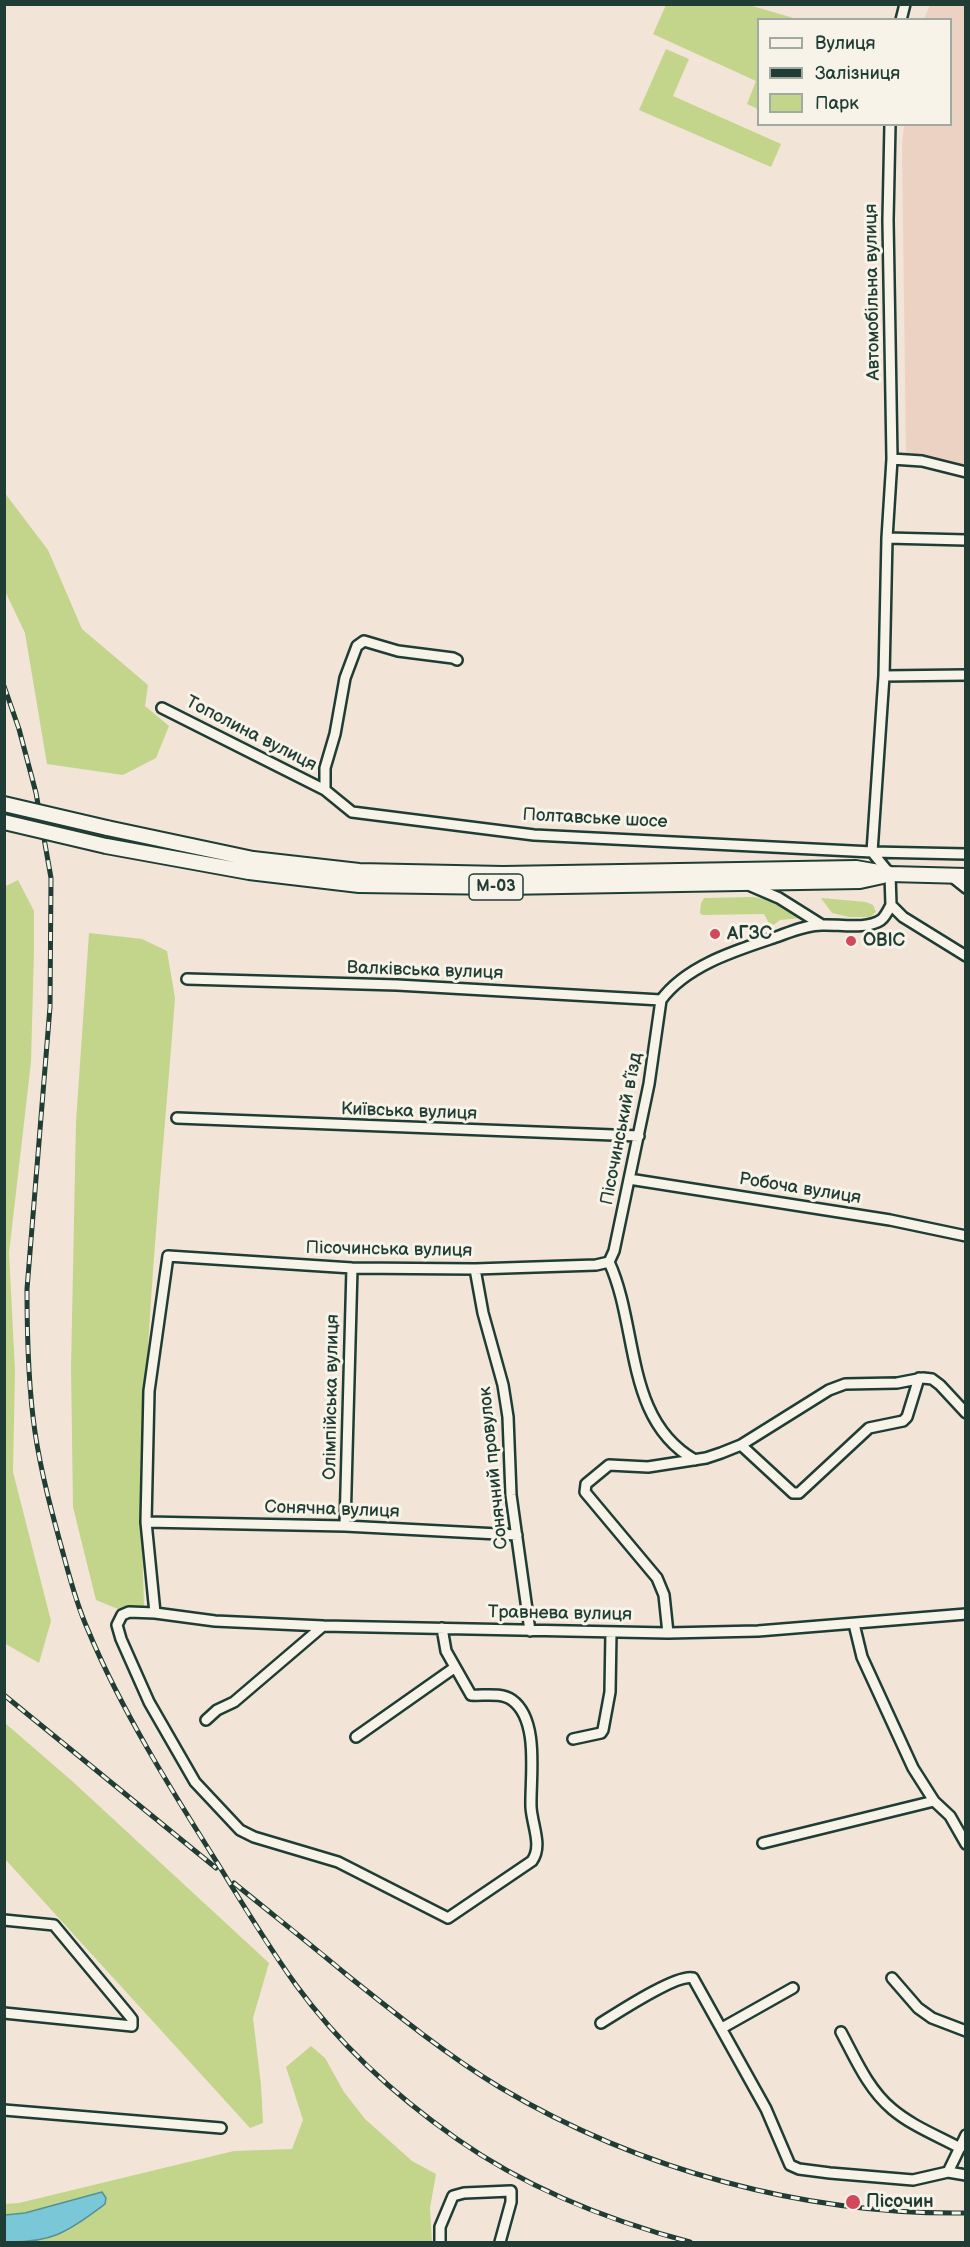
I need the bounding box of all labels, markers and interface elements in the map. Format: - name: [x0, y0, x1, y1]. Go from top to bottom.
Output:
- legend: [757, 18, 952, 126]
- text: Вулиця: [815, 33, 876, 54]
- text: Залізниця: [815, 63, 900, 84]
- text: Парк: [815, 93, 859, 114]
- street label: Автомобільна вулиця: [861, 203, 885, 381]
- street label: Тополина вулиця: [182, 692, 320, 776]
- street label: Полтавське шосе: [522, 804, 668, 834]
- road number: М-03: [469, 874, 523, 900]
- place label: АГЗС: [727, 923, 772, 945]
- marker: АГЗС: [708, 927, 722, 941]
- place label: ОВІС: [863, 930, 905, 952]
- marker: ОВІС: [844, 934, 858, 948]
- street label: Валківська вулиця: [346, 957, 504, 985]
- street label: Пісочинський в’їзд: [597, 1051, 647, 1207]
- street label: Київська вулиця: [340, 1099, 478, 1125]
- street label: Робоча вулиця: [737, 1169, 863, 1209]
- street label: Пісочинська вулиця: [305, 1238, 473, 1262]
- street label: Олімпійська вулиця: [320, 1314, 344, 1480]
- street label: Сонячний провулок: [475, 1386, 513, 1550]
- street label: Сонячна вулиця: [264, 1497, 400, 1523]
- street label: Травнева вулиця: [488, 1602, 632, 1626]
- place label: Пісочин: [866, 2191, 934, 2213]
- marker: Пісочин: [844, 2193, 862, 2211]

